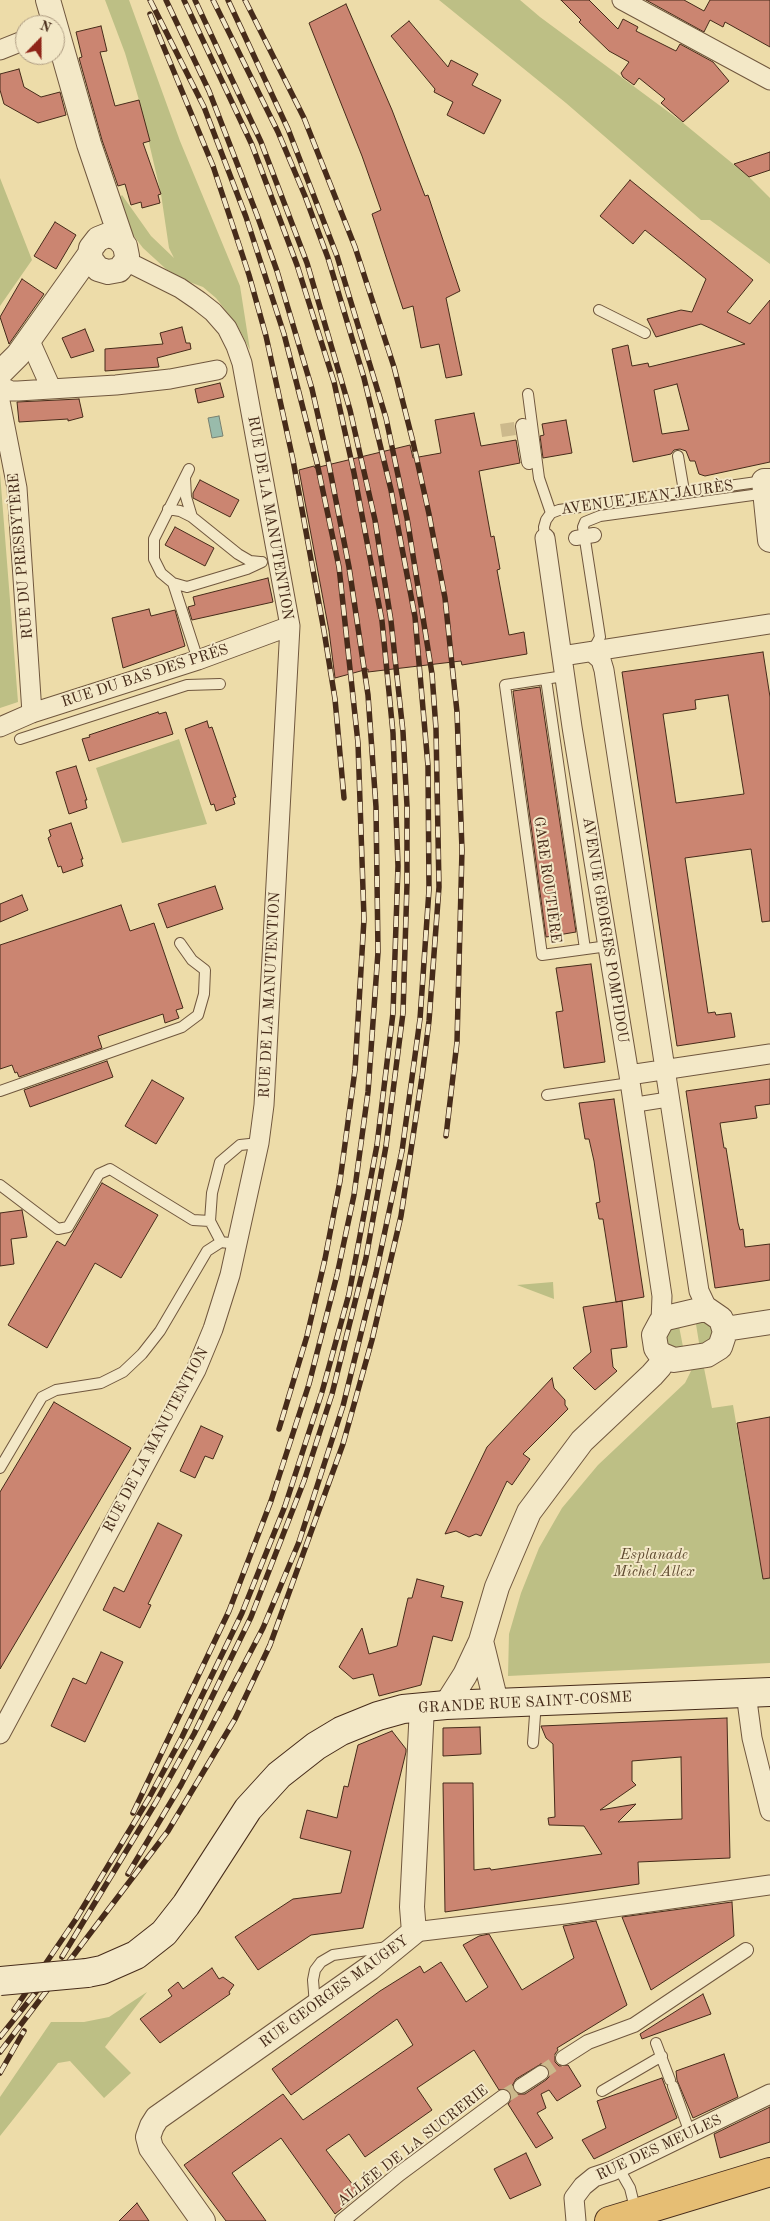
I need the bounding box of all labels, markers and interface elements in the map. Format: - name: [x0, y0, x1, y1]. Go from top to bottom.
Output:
- north arrow: [15, 15, 65, 65]
- text: N: [38, 19, 53, 36]
- street label: RUE DE LA MANUTENTION: [243, 415, 297, 621]
- street label: RUE DU PRESBYTÈRE: [5, 472, 37, 640]
- street label: AVENUE JEAN JAURÈS: [560, 477, 734, 519]
- street label: RUE DU BAS DES PRÉS: [59, 641, 231, 711]
- street label: GARE ROUTIÈRE: [529, 816, 565, 944]
- street label: AVENUE GEORGES POMPIDOU: [578, 816, 632, 1044]
- street label: RUE DE LA MANUTENTION: [256, 891, 284, 1099]
- street label: RUE DE LA MANUTENTION: [99, 1344, 213, 1536]
- park label: Esplanade Michel Allex: [613, 1546, 695, 1581]
- street label: GRANDE RUE SAINT-COSME: [418, 1688, 632, 1718]
- street label: RUE GEORGES MAUGEY: [256, 1932, 412, 2052]
- street label: ALLÉE DE LA SUCRERIE: [334, 2081, 492, 2211]
- street label: RUE DES MEULES: [593, 2111, 725, 2185]

